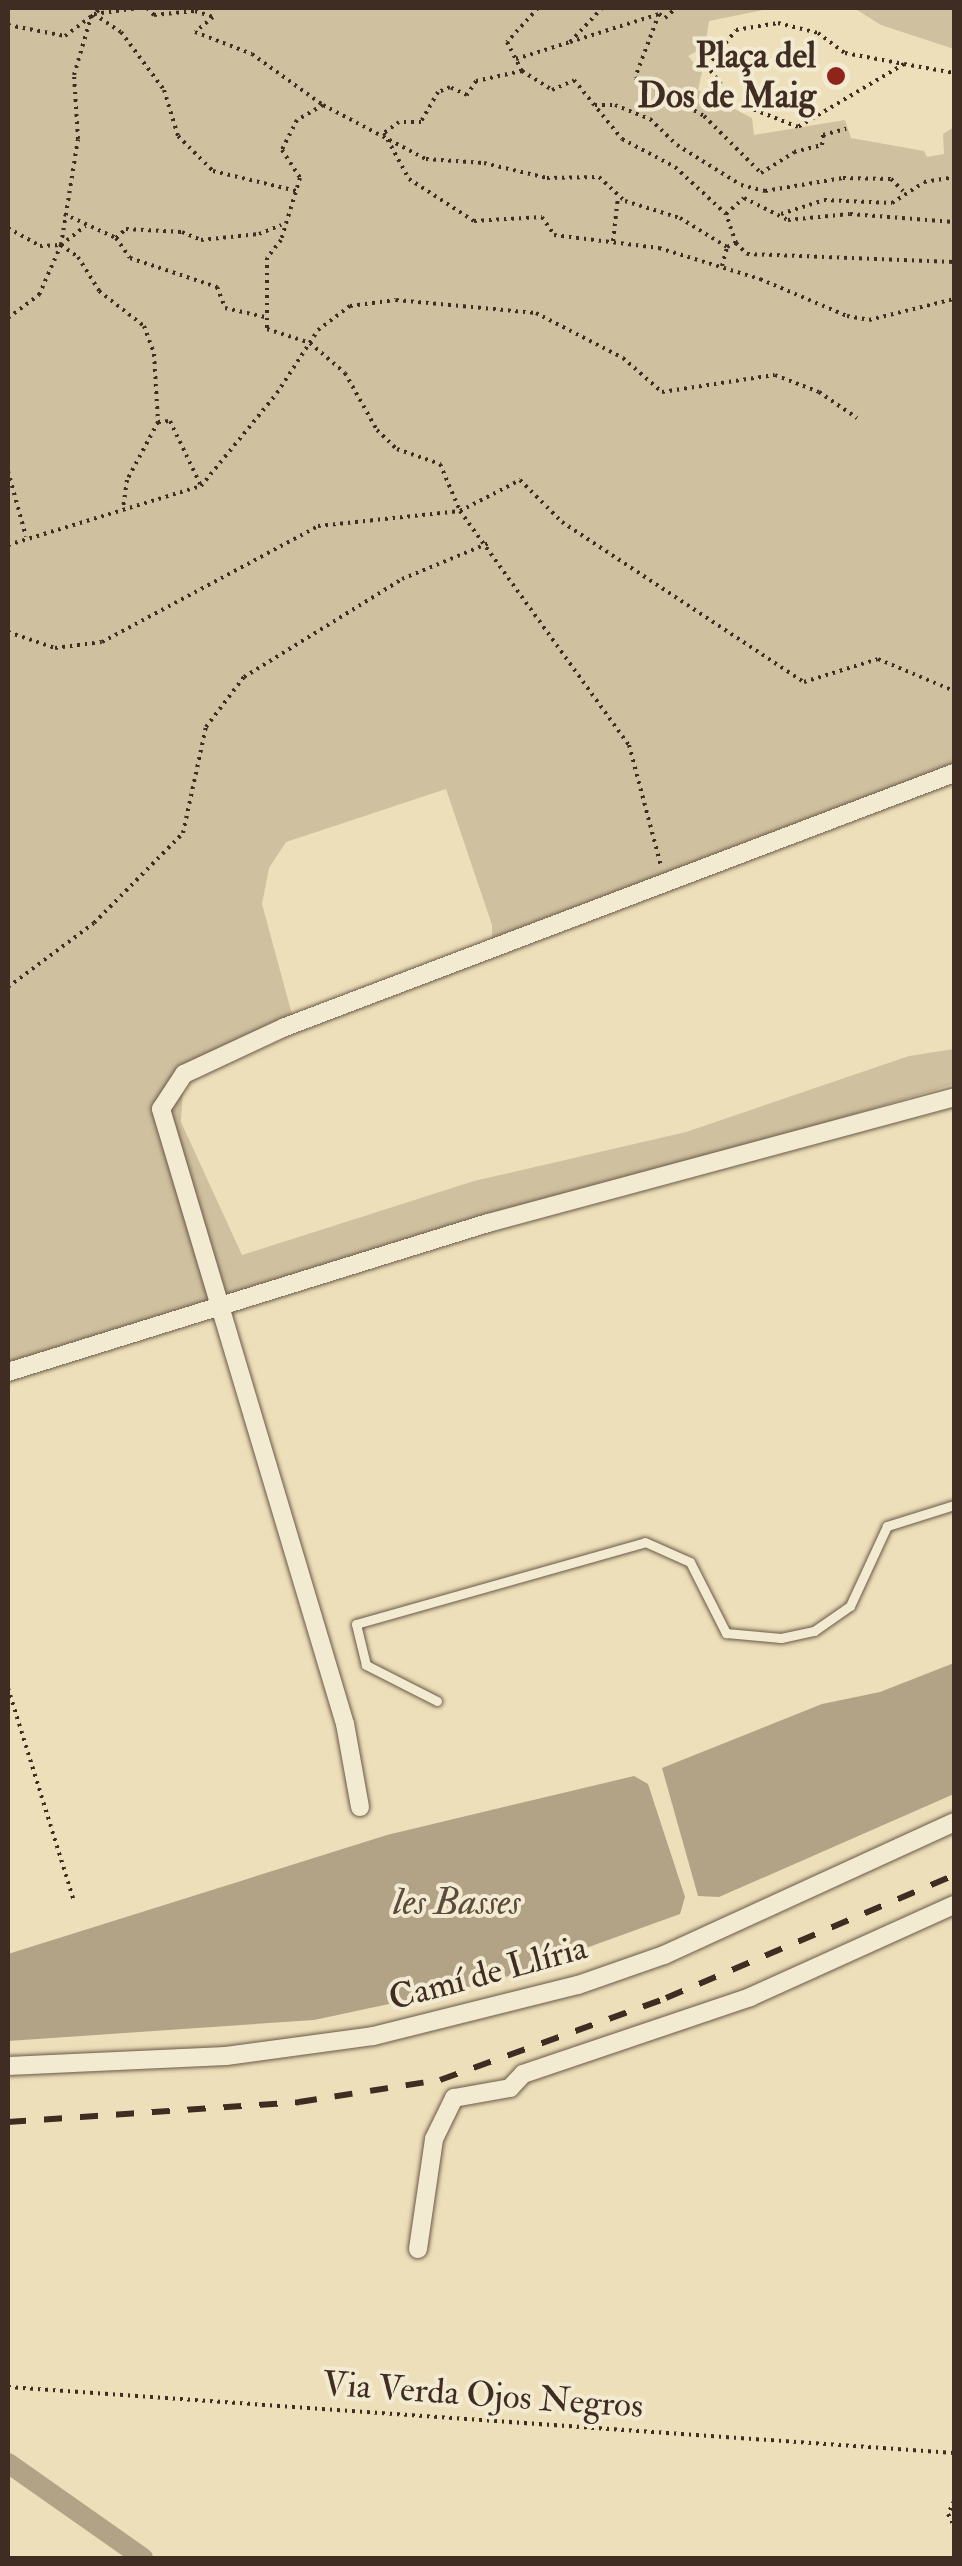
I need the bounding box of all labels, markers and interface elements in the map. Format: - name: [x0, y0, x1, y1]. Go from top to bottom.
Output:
- place label: Plaça del Dos de Maig: [637, 35, 816, 117]
- marker: Plaça del Dos de Maig: [825, 65, 847, 87]
- water label: les Basses: [394, 1880, 520, 1926]
- street label: Camí de Llíria: [384, 1926, 592, 2020]
- street label: Via Verda Ojos Negros: [321, 2363, 645, 2427]

